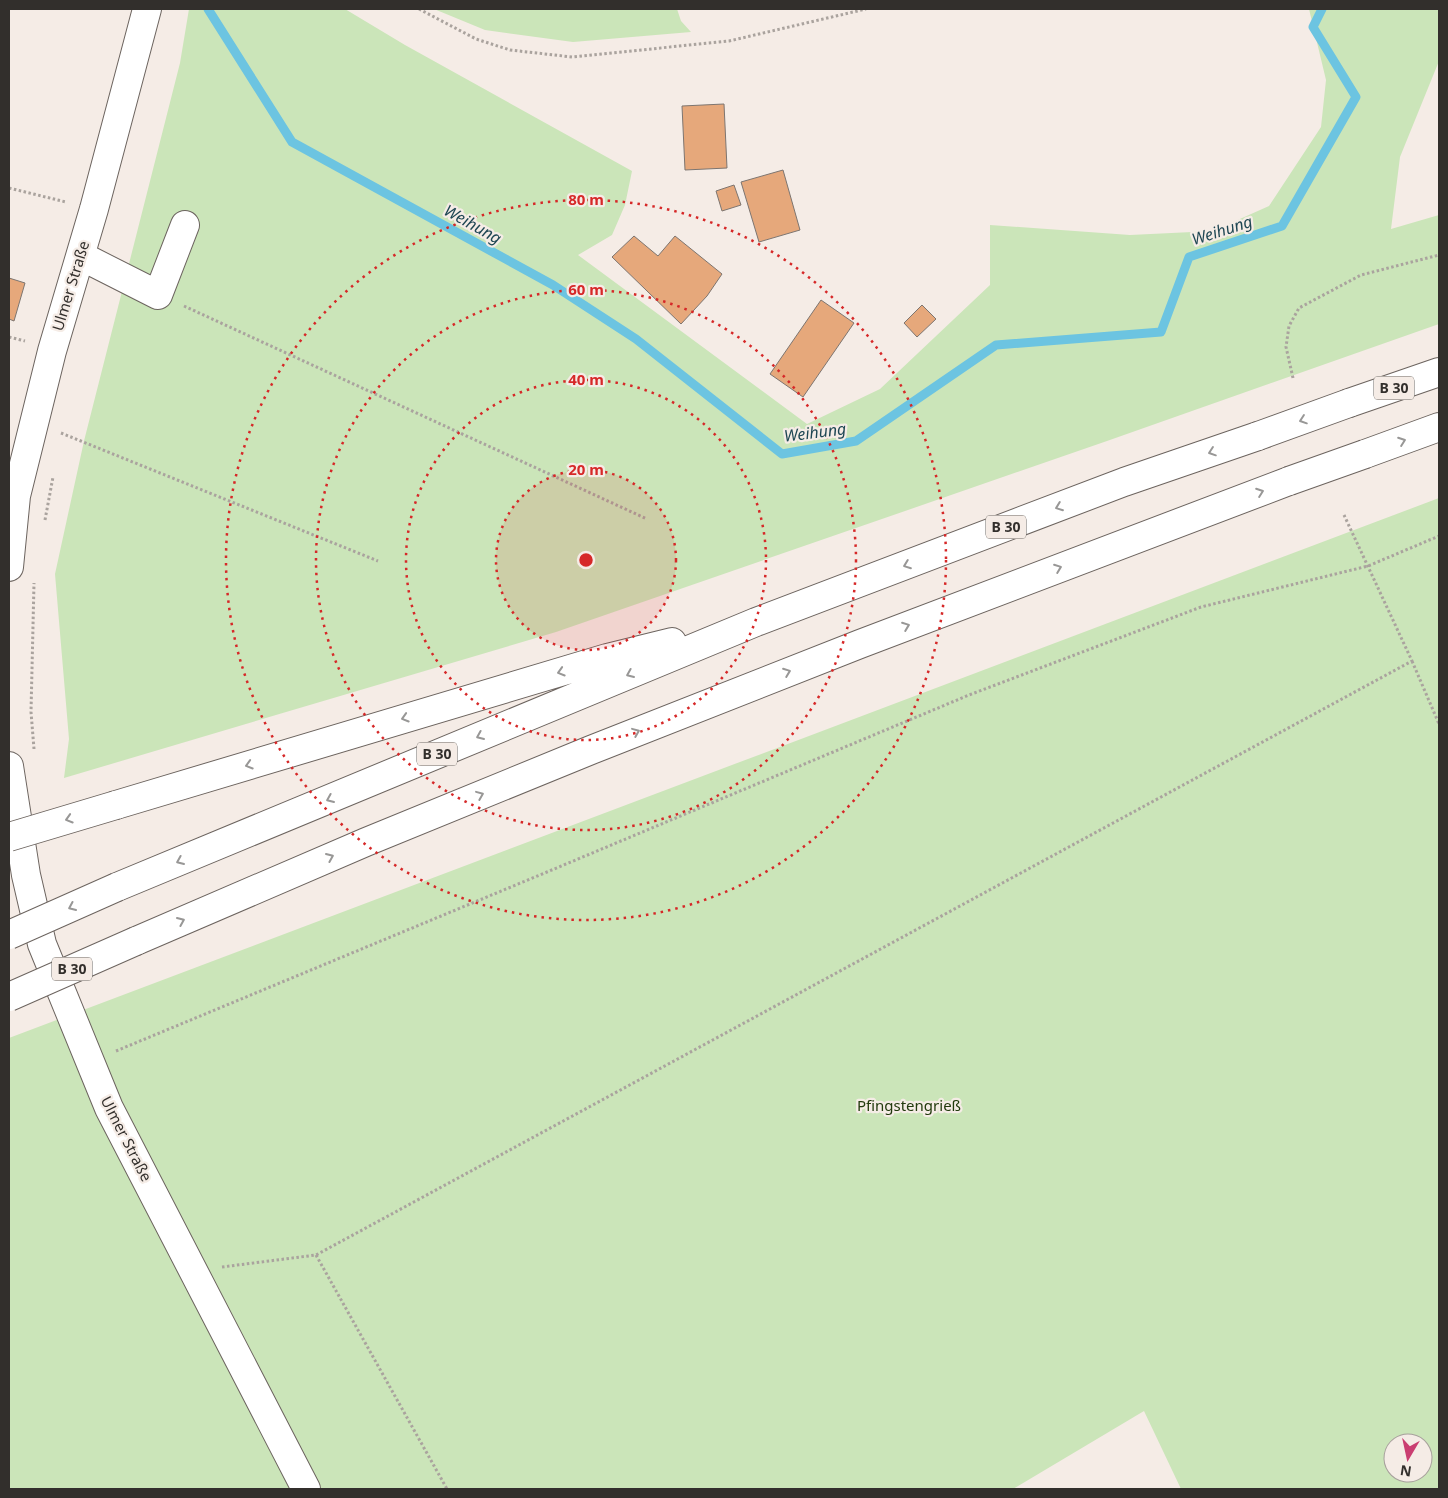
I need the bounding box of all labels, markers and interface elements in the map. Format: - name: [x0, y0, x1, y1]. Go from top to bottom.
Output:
- text: 80 m: [568, 189, 604, 209]
- water label: Weihung: [440, 199, 506, 249]
- water label: Weihung: [1189, 210, 1255, 250]
- street label: Ulmer Straße: [47, 238, 93, 333]
- text: 60 m: [568, 279, 604, 299]
- text: 40 m: [568, 369, 604, 389]
- road number: B 30: [1374, 376, 1414, 399]
- one-way arrow: [1300, 414, 1308, 424]
- water label: Weihung: [783, 417, 847, 447]
- one-way arrow: [1397, 437, 1406, 447]
- one-way arrow: [1208, 446, 1216, 456]
- text: 20 m: [568, 459, 604, 479]
- one-way arrow: [1255, 488, 1264, 498]
- one-way arrow: [1055, 501, 1064, 511]
- road number: B 30: [986, 516, 1026, 538]
- centre of rings: [577, 551, 595, 569]
- one-way arrow: [903, 559, 912, 569]
- one-way arrow: [1053, 564, 1062, 575]
- one-way arrow: [901, 622, 910, 632]
- one-way arrow: [557, 666, 565, 676]
- one-way arrow: [626, 668, 635, 678]
- one-way arrow: [782, 668, 791, 678]
- one-way arrow: [401, 713, 410, 723]
- one-way arrow: [631, 728, 640, 738]
- one-way arrow: [476, 730, 485, 741]
- road number: B 30: [417, 742, 457, 766]
- one-way arrow: [246, 759, 254, 769]
- one-way arrow: [475, 791, 484, 801]
- one-way arrow: [326, 792, 335, 803]
- one-way arrow: [66, 813, 74, 823]
- one-way arrow: [325, 853, 334, 864]
- one-way arrow: [176, 854, 185, 865]
- one-way arrow: [68, 900, 77, 911]
- one-way arrow: [176, 917, 185, 928]
- road number: B 30: [52, 958, 92, 981]
- street label: Ulmer Straße: [97, 1092, 157, 1185]
- park label: Pfingstengrieß: [857, 1095, 961, 1115]
- north arrow: [1383, 1433, 1433, 1483]
- text: N: [1399, 1461, 1413, 1482]

